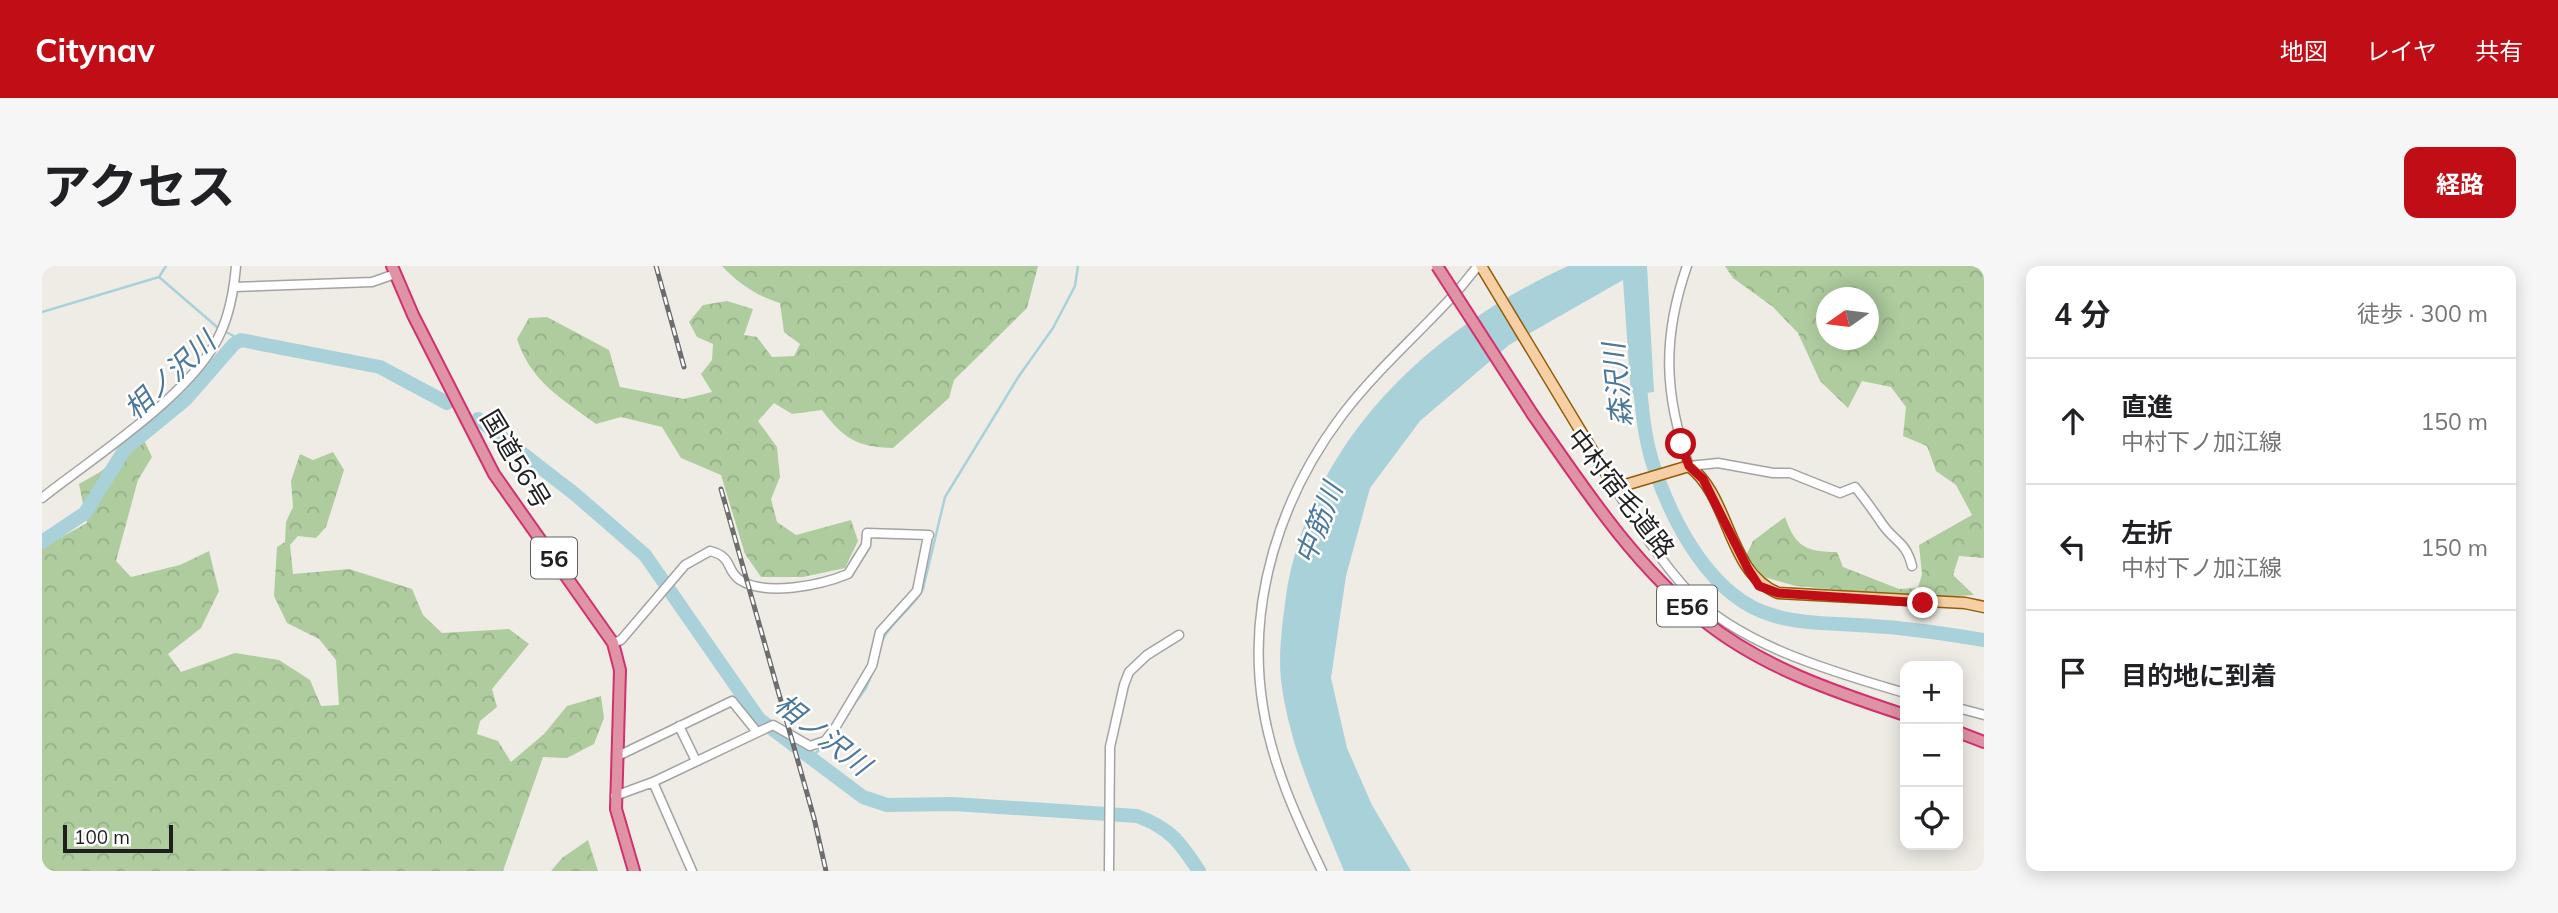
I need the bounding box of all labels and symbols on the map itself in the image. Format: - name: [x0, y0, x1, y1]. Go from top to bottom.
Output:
- north arrow: [1816, 287, 1879, 350]
- water label: 相ノ沢川: [116, 322, 224, 426]
- water label: 森沢川: [1595, 338, 1639, 429]
- street label: 国道56号: [474, 404, 558, 514]
- street label: 中村宿毛道路: [1560, 421, 1682, 565]
- route start: [1665, 428, 1696, 459]
- water label: 中筋川: [1287, 475, 1350, 568]
- road number: 56: [531, 538, 577, 578]
- road number: E56: [1657, 586, 1717, 626]
- route end: [1907, 587, 1938, 618]
- water label: 相ノ沢川: [768, 686, 880, 784]
- scale bar: [63, 822, 173, 854]

